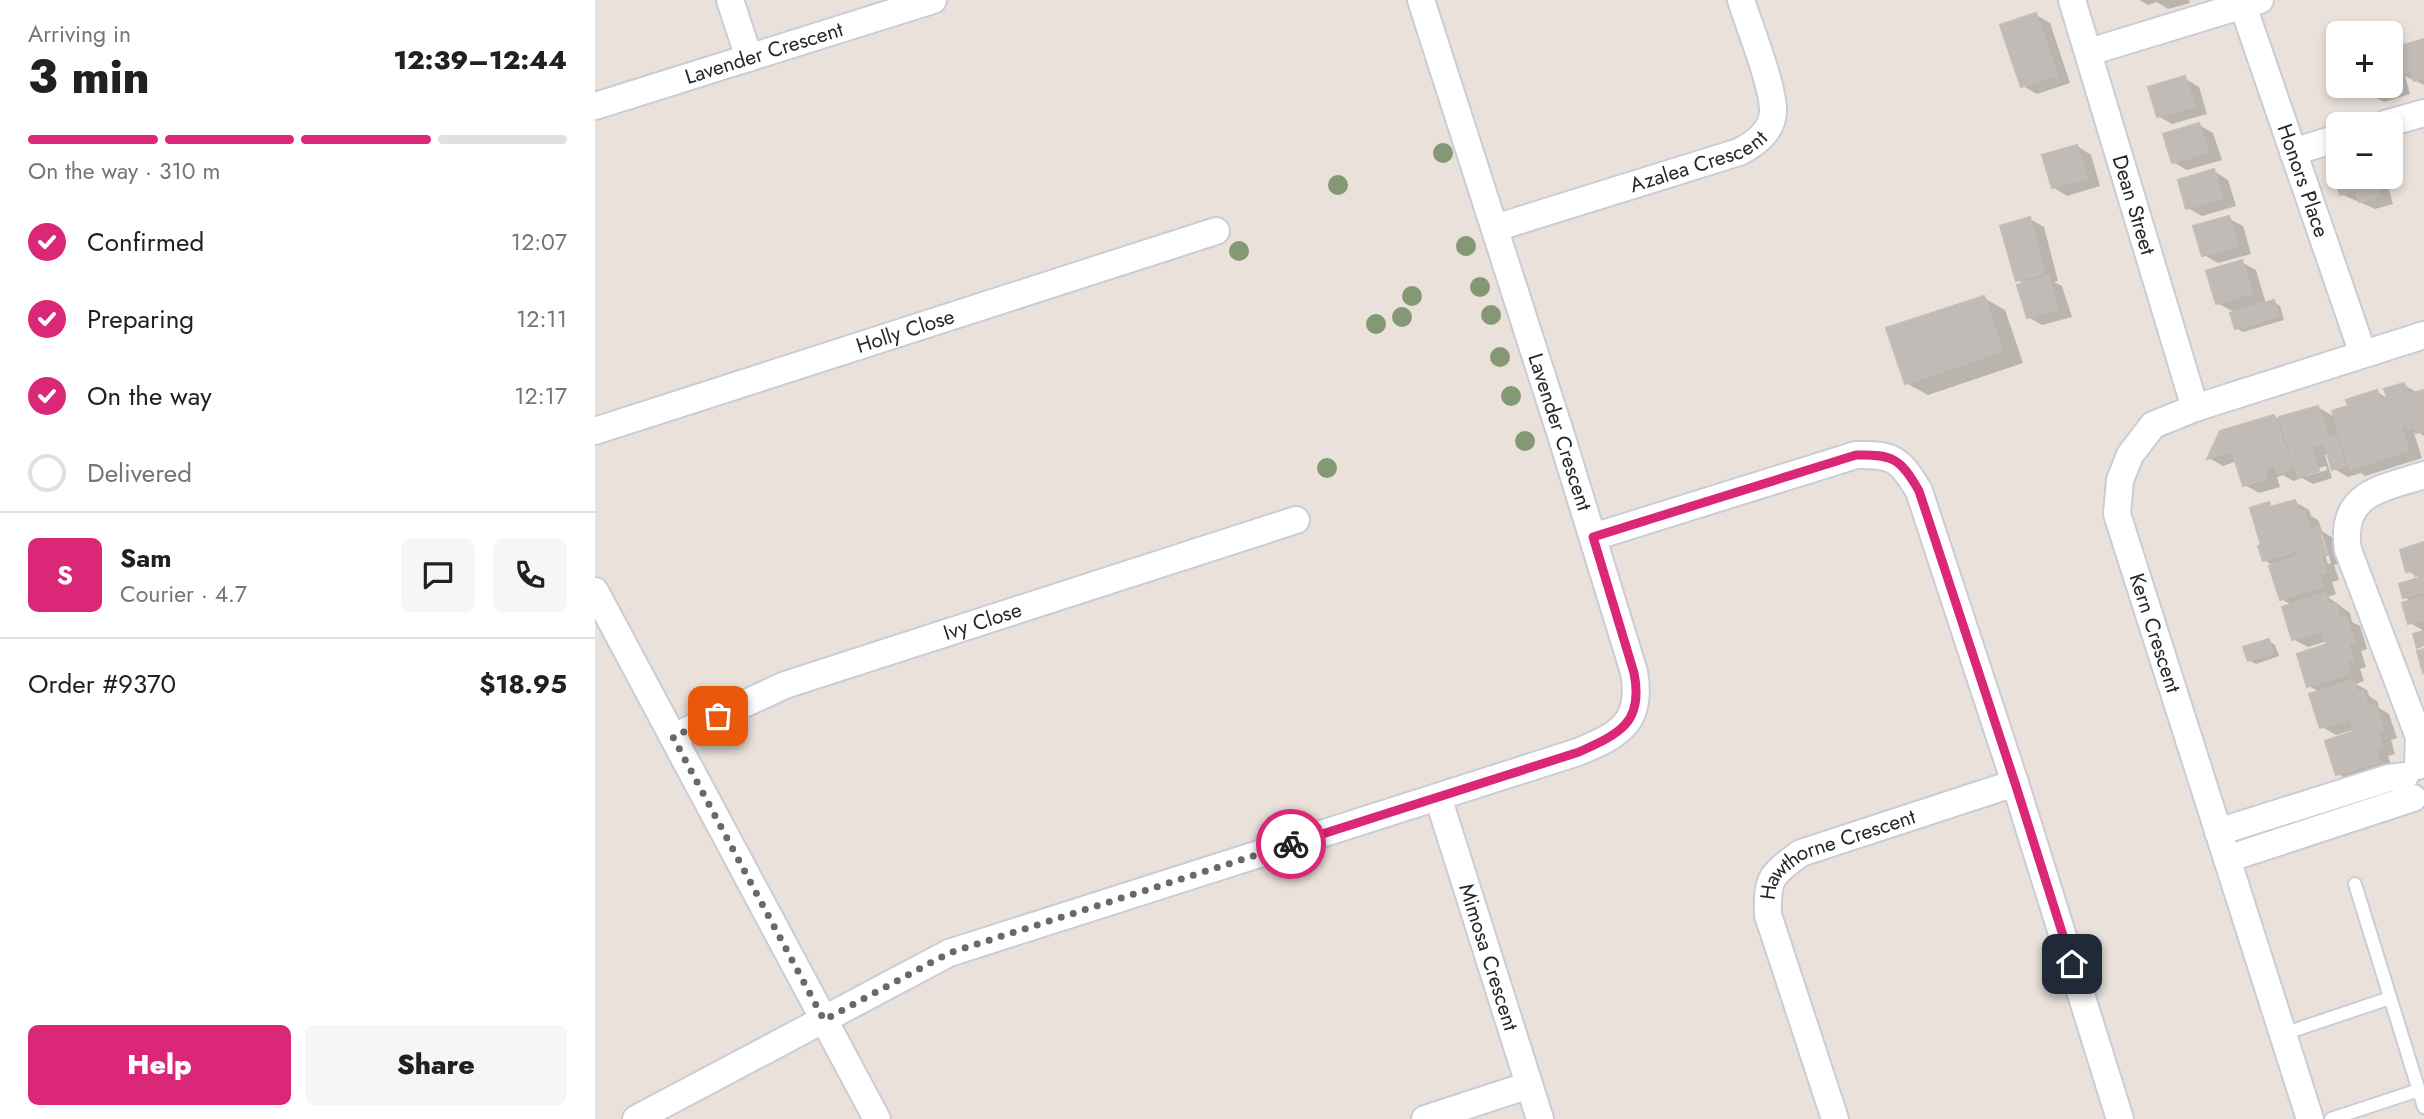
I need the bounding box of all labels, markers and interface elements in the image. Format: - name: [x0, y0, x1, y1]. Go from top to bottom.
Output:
- street label: Lavender Crescent: [681, 14, 847, 92]
- text: Arriving in: [28, 17, 131, 51]
- map controls: [2326, 21, 2403, 189]
- button: +: [2326, 21, 2403, 98]
- text: 12:39–12:44: [393, 41, 567, 79]
- text: 3 min: [28, 44, 150, 110]
- button: −: [2326, 112, 2403, 189]
- street label: Honors Place: [2270, 120, 2337, 242]
- street label: Azalea Crescent: [1626, 124, 1775, 200]
- street label: Dean Street: [2105, 151, 2163, 258]
- text: On the way · 310 m: [28, 154, 220, 188]
- icon: check: [28, 223, 66, 261]
- text: Confirmed: [87, 223, 204, 261]
- text: 12:07: [511, 225, 567, 259]
- icon: check: [28, 300, 66, 338]
- text: Preparing: [87, 300, 194, 338]
- street label: Holly Close: [852, 301, 958, 361]
- text: 12:11: [516, 302, 567, 336]
- street label: Lavender Crescent: [1520, 349, 1600, 515]
- icon: check: [28, 377, 66, 415]
- text: On the way: [87, 377, 212, 415]
- text: 12:17: [514, 379, 567, 413]
- text: Delivered: [87, 454, 192, 492]
- button: chat: [401, 538, 475, 612]
- button: phone: [493, 538, 567, 612]
- text: Sam: [120, 539, 172, 577]
- text: S: [57, 556, 73, 594]
- street label: Kern Crescent: [2122, 569, 2188, 697]
- text: Courier · 4.7: [120, 577, 247, 611]
- street label: Ivy Close: [940, 595, 1026, 648]
- text: Order #9370: [28, 665, 176, 703]
- text: $18.95: [479, 665, 567, 703]
- pin: [688, 686, 748, 746]
- icon: bag: [699, 697, 737, 735]
- street label: Hawthorne Crescent: [1753, 802, 1919, 901]
- courier: [1256, 809, 1326, 879]
- icon: bike: [1272, 825, 1310, 863]
- street label: Mimosa Crescent: [1451, 880, 1526, 1035]
- pin: [2042, 934, 2102, 994]
- icon: home: [2053, 945, 2091, 983]
- button: Help: [28, 1025, 291, 1105]
- button: Share: [305, 1025, 567, 1105]

